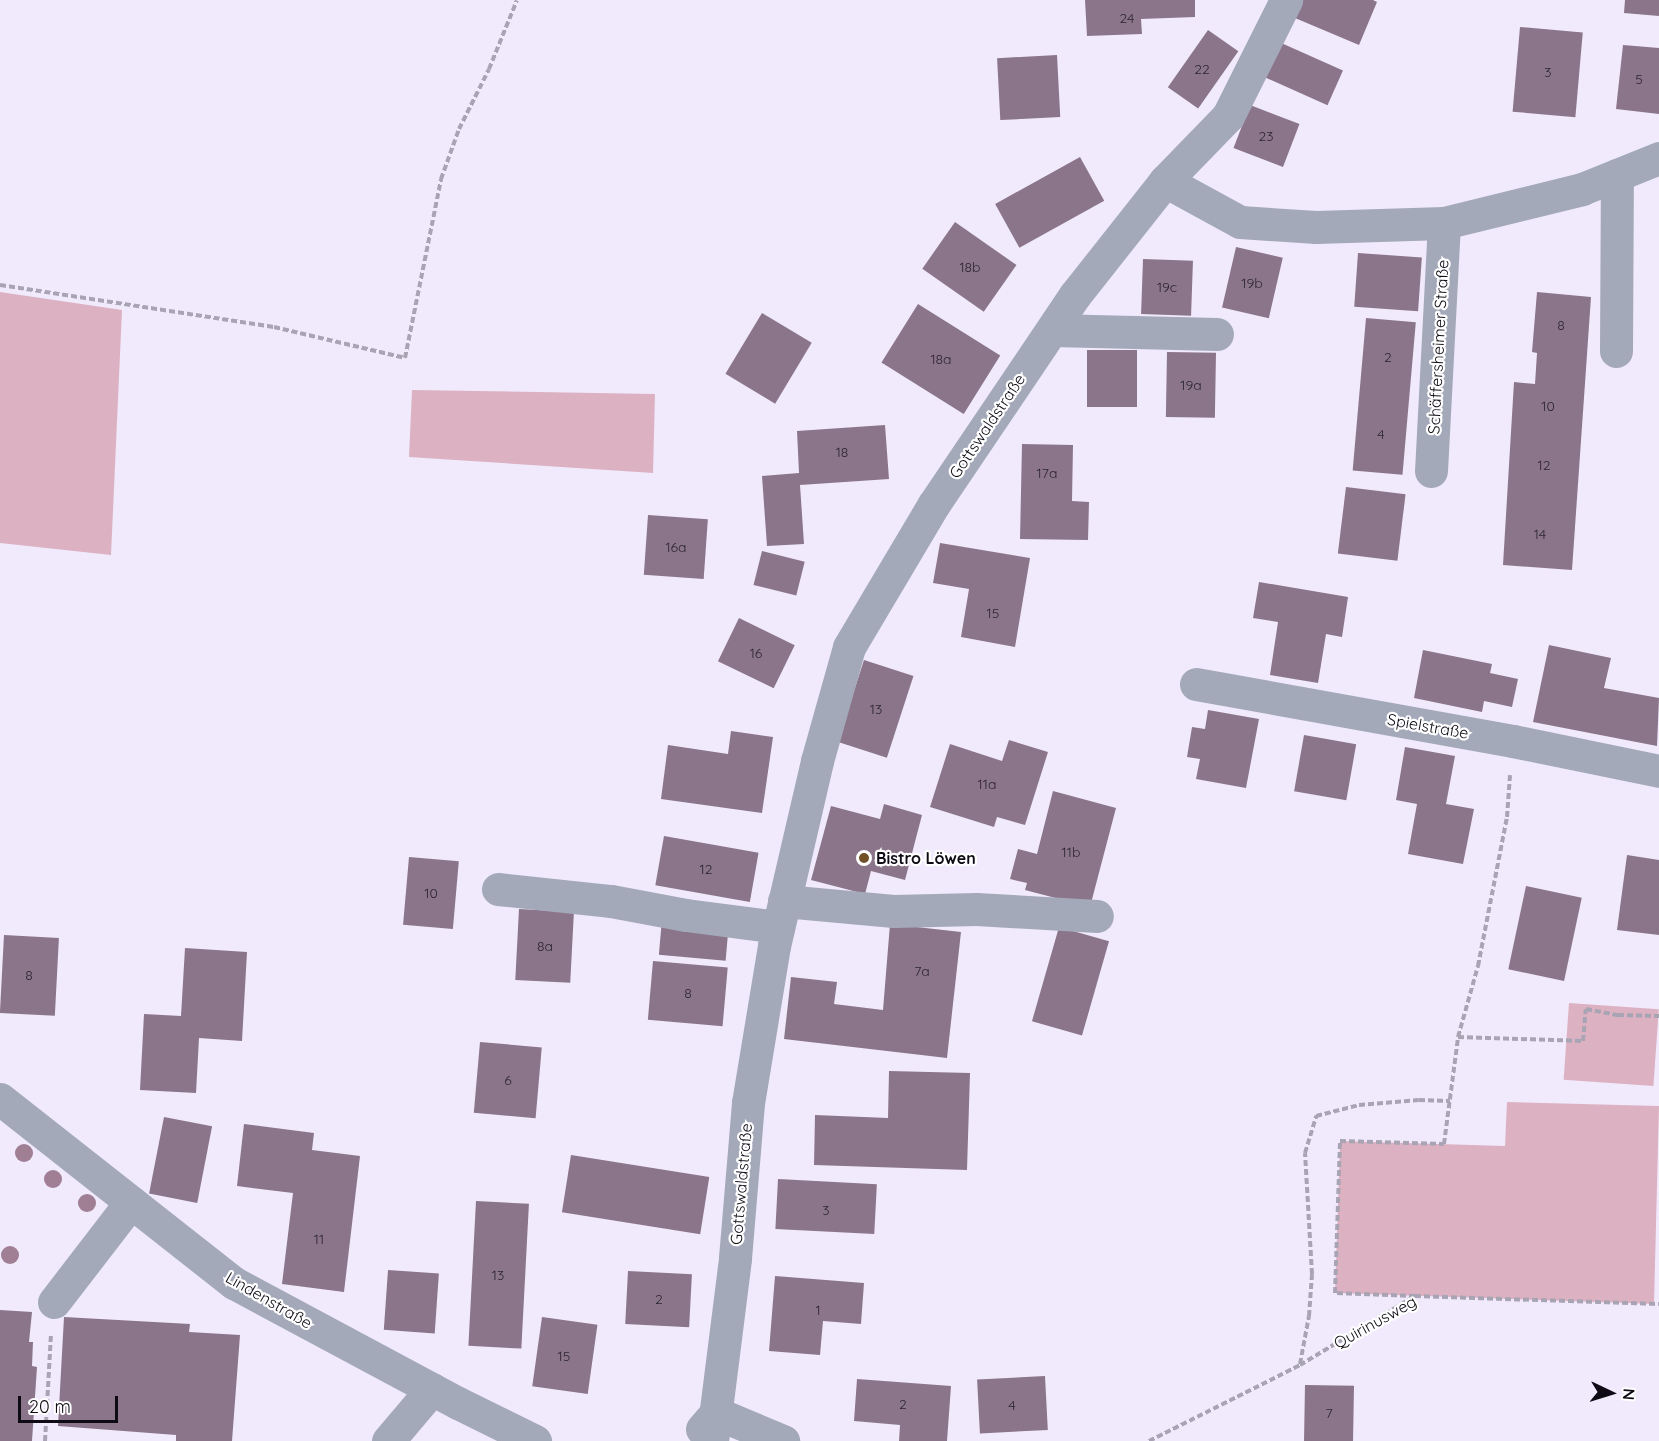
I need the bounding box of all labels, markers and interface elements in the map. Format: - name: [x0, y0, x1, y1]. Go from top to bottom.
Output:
- house number: 24: [1120, 10, 1134, 26]
- house number: 22: [1194, 61, 1210, 77]
- house number: 3: [1544, 64, 1552, 80]
- house number: 5: [1635, 71, 1643, 87]
- house number: 23: [1258, 128, 1274, 144]
- house number: 18b: [959, 259, 981, 275]
- street label: Schäffersheimer Straße: [1424, 259, 1452, 435]
- house number: 19b: [1241, 275, 1263, 291]
- house number: 19c: [1157, 279, 1177, 295]
- house number: 8: [1557, 317, 1565, 333]
- house number: 2: [1384, 349, 1392, 365]
- house number: 18a: [930, 351, 952, 367]
- street label: Gottswaldstraße: [945, 370, 1029, 482]
- house number: 19a: [1180, 377, 1202, 393]
- house number: 10: [1541, 398, 1555, 414]
- house number: 4: [1377, 426, 1385, 442]
- house number: 18: [836, 444, 848, 460]
- house number: 12: [1538, 457, 1550, 473]
- house number: 17a: [1037, 465, 1057, 481]
- house number: 14: [1534, 526, 1546, 542]
- house number: 16a: [665, 539, 687, 555]
- house number: 15: [987, 605, 999, 621]
- house number: 16: [750, 645, 762, 661]
- house number: 13: [870, 701, 882, 717]
- street label: Spielstraße: [1386, 709, 1470, 743]
- house number: 11a: [978, 776, 996, 792]
- house number: 11b: [1062, 844, 1080, 860]
- place label: Bistro Löwen: [876, 848, 976, 868]
- marker: Bistro Löwen: [857, 851, 871, 865]
- house number: 12: [700, 861, 712, 877]
- house number: 10: [424, 885, 438, 901]
- house number: 8a: [537, 938, 553, 954]
- house number: 7a: [914, 963, 930, 979]
- house number: 8: [25, 967, 33, 983]
- house number: 8: [684, 985, 692, 1001]
- house number: 6: [504, 1072, 512, 1088]
- street label: Gottswaldstraße: [726, 1122, 756, 1246]
- house number: 3: [822, 1202, 830, 1218]
- house number: 11: [314, 1231, 324, 1247]
- house number: 13: [492, 1267, 504, 1283]
- street label: Lindenstraße: [222, 1268, 316, 1332]
- house number: 2: [655, 1291, 663, 1307]
- street label: Quirinusweg: [1330, 1291, 1420, 1353]
- house number: 1: [815, 1302, 821, 1318]
- house number: 15: [558, 1348, 570, 1364]
- north arrow: [1581, 1363, 1641, 1423]
- scale bar: [21, 1384, 122, 1422]
- text: N: [1619, 1388, 1639, 1401]
- text: 20 m: [29, 1395, 71, 1418]
- house number: 2: [899, 1396, 907, 1412]
- house number: 4: [1008, 1397, 1016, 1413]
- house number: 7: [1325, 1405, 1333, 1421]

